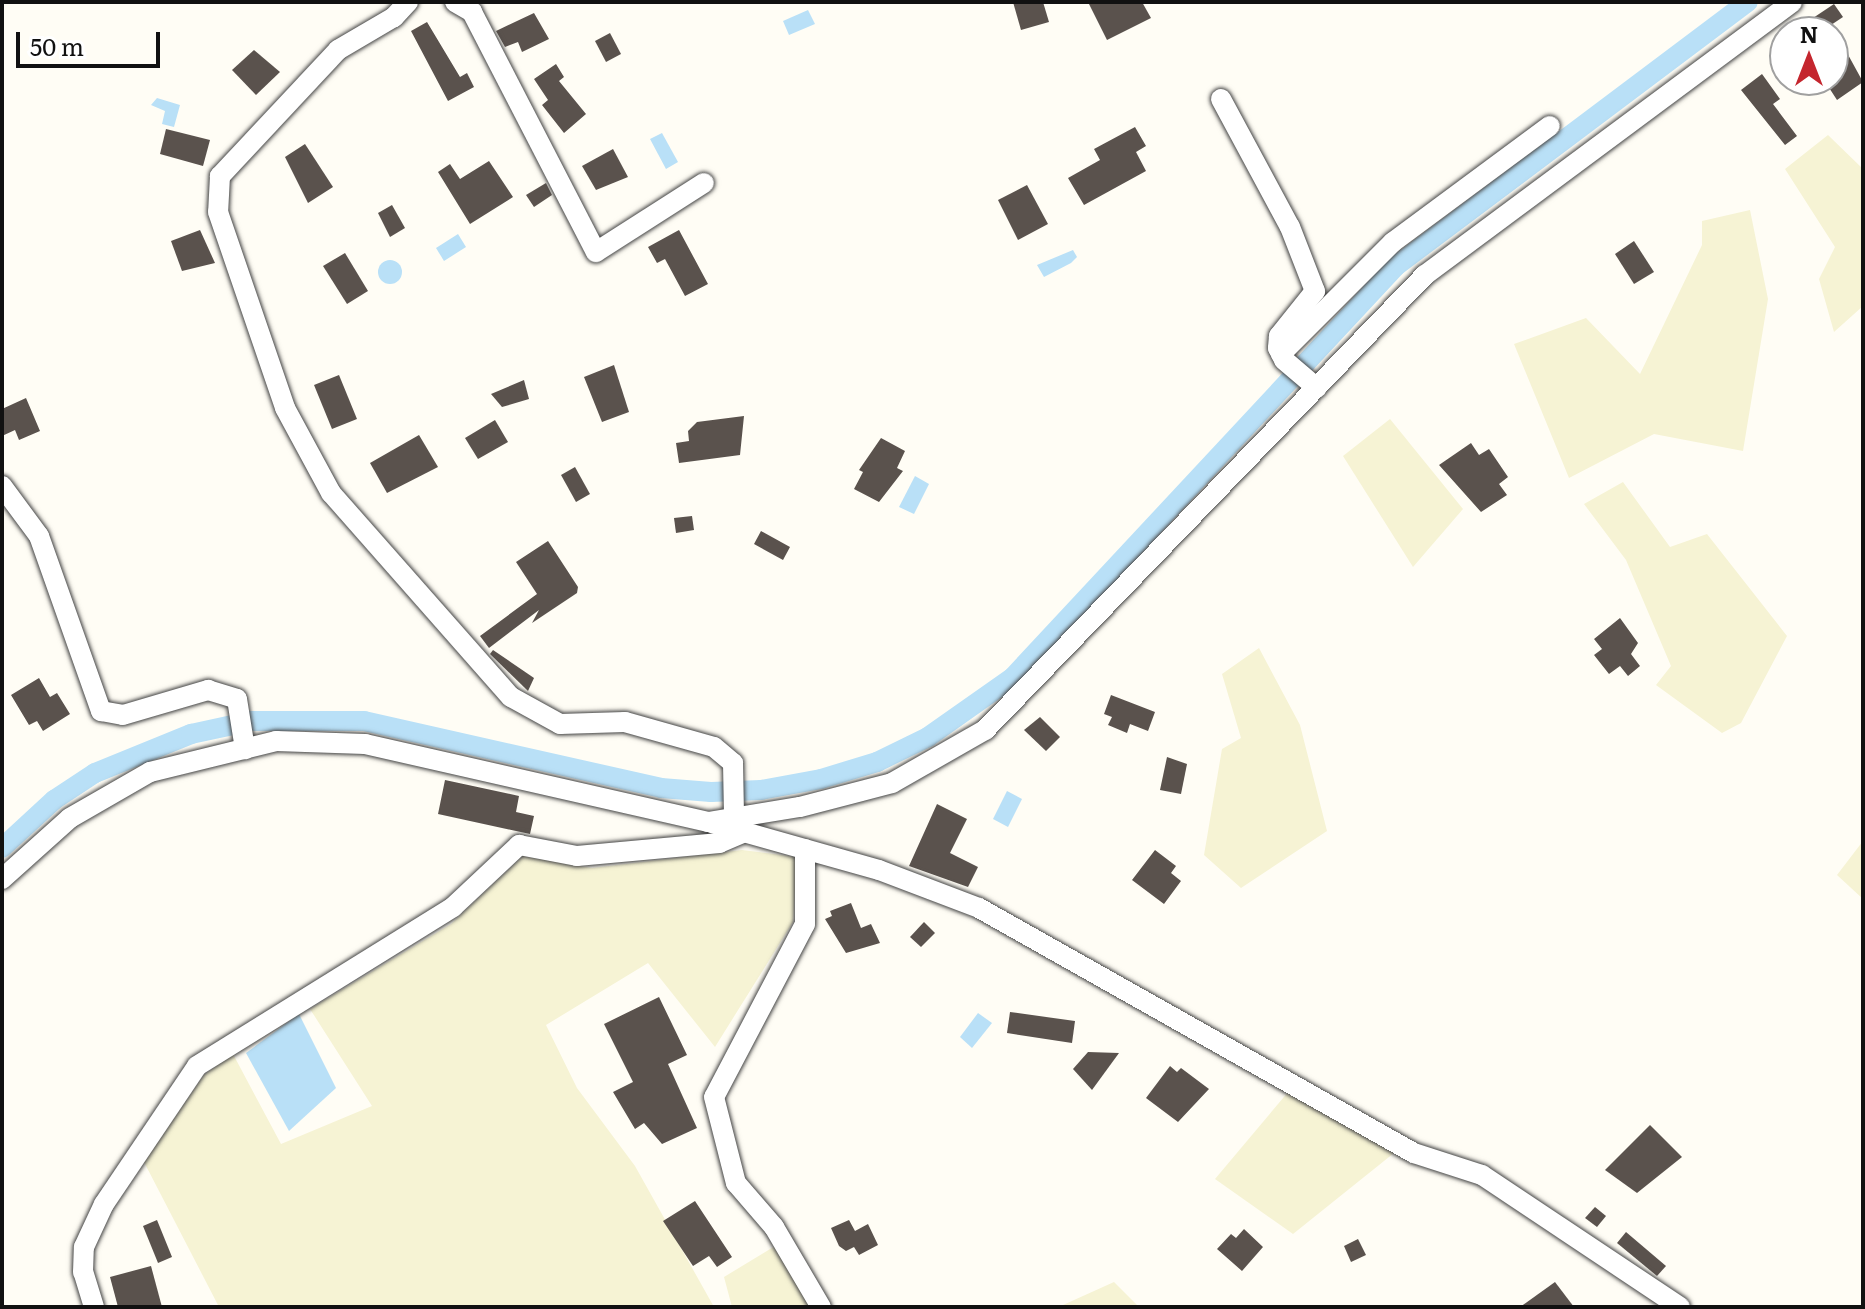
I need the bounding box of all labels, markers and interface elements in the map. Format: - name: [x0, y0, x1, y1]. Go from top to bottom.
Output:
- scale bar: [20, 16, 164, 66]
- north arrow: [1769, 16, 1849, 96]
- text: N: [1800, 17, 1818, 50]
- text: 50 m: [30, 28, 84, 63]

